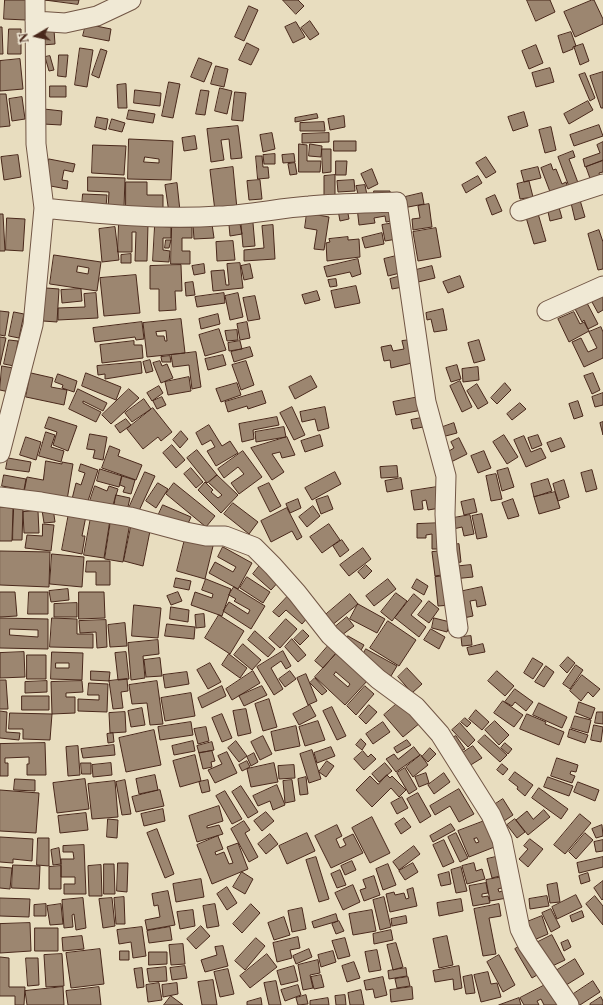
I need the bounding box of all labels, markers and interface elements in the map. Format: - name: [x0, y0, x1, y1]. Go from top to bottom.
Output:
- north arrow: [16, 16, 56, 56]
- text: N: [16, 32, 32, 44]

